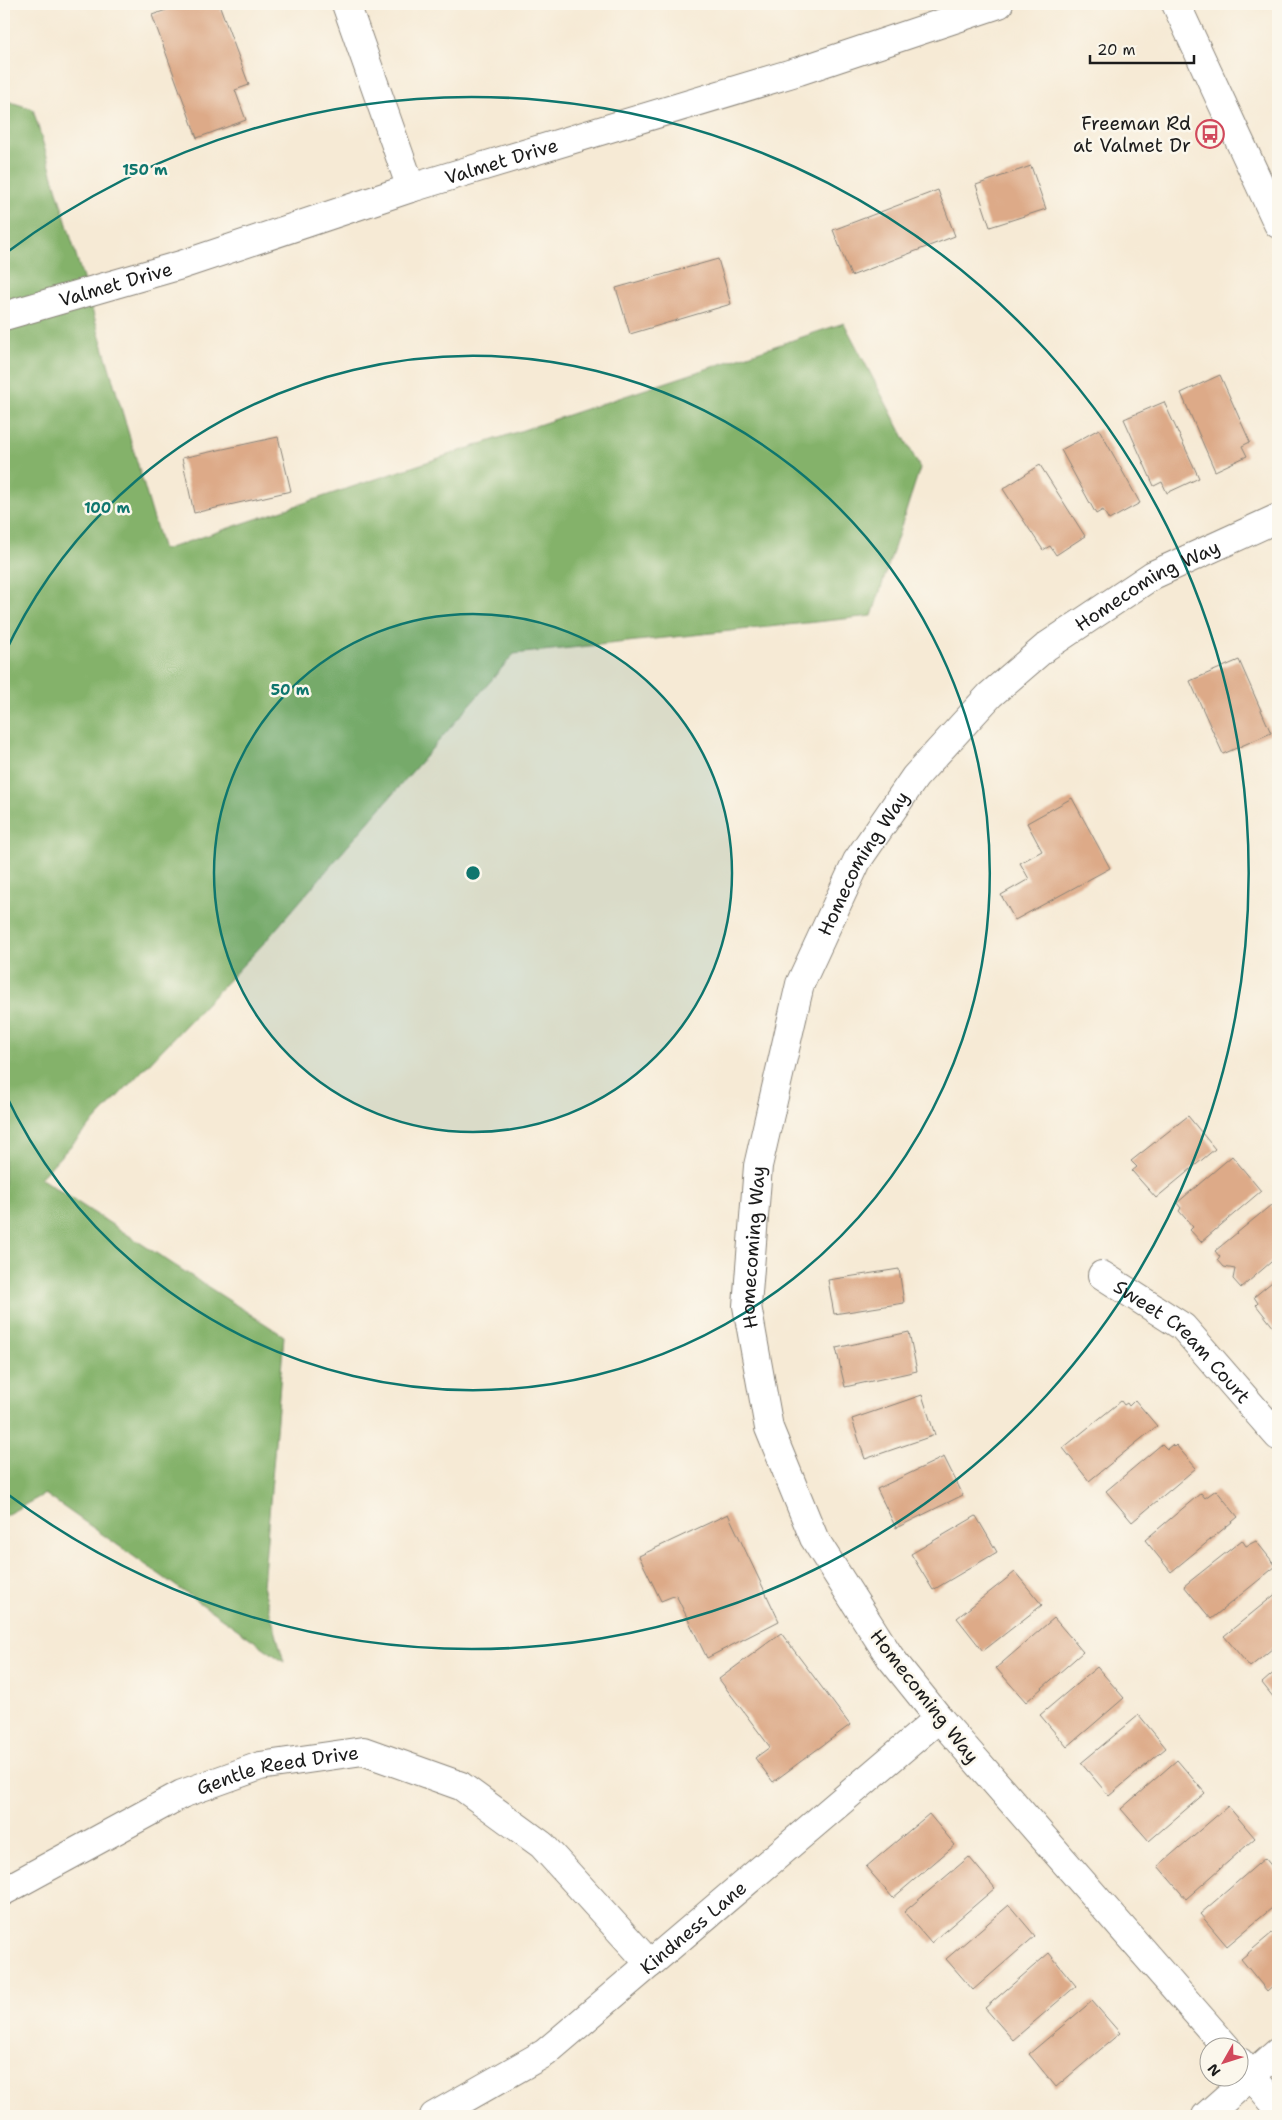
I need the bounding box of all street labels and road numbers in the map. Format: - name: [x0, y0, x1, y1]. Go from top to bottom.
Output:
- street label: Valmet Drive: [442, 132, 561, 190]
- street label: Valmet Drive: [56, 256, 175, 313]
- street label: Homecoming Way: [1070, 534, 1224, 637]
- street label: Homecoming Way: [812, 786, 915, 940]
- street label: Homecoming Way: [735, 1165, 771, 1331]
- street label: Sweet Cream Court: [1109, 1274, 1256, 1409]
- street label: Homecoming Way: [864, 1624, 985, 1768]
- street label: Gentle Reed Drive: [193, 1740, 360, 1801]
- street label: Kindness Lane: [635, 1875, 752, 1980]

